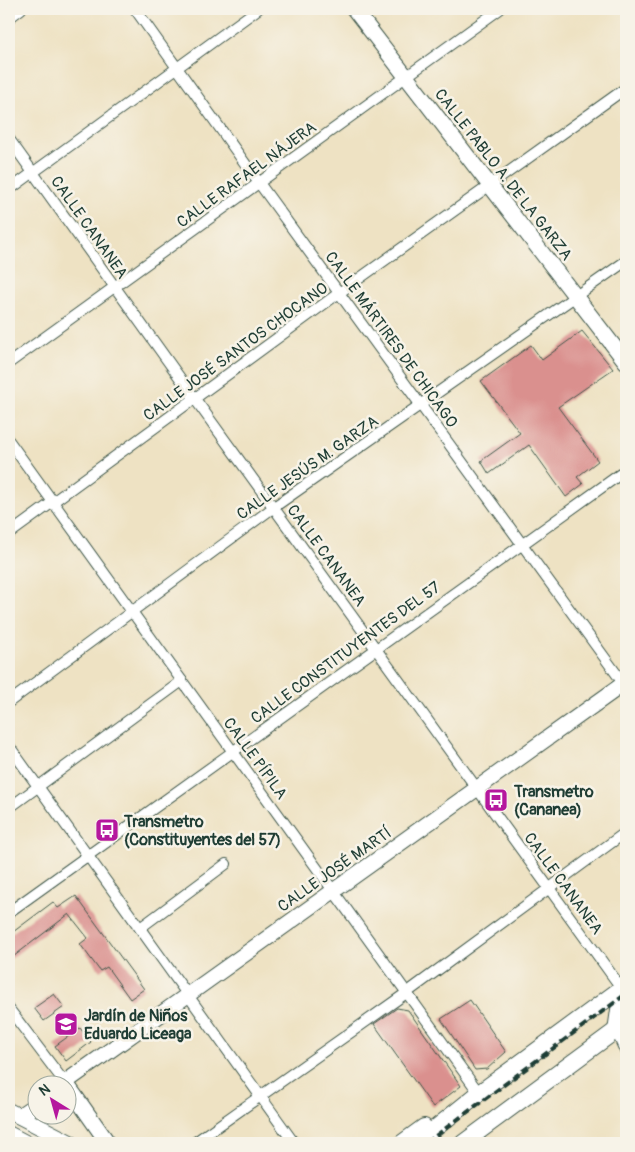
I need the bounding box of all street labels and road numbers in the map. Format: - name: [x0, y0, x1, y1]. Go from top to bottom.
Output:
- street label: CALLE PABLO A. DE LA GARZA: [430, 85, 576, 264]
- street label: CALLE RAFAEL NÁJERA: [173, 117, 320, 232]
- street label: CALLE CANANEA: [46, 172, 132, 283]
- street label: CALLE MÁRTIRES DE CHICAGO: [321, 248, 462, 432]
- street label: CALLE JOSÉ SANTOS CHOCANO: [139, 278, 332, 426]
- street label: CALLE JESÚS M. GARZA: [233, 411, 382, 524]
- street label: CALLE CANANEA: [283, 501, 370, 610]
- street label: CALLE CONSTITUYENTES DEL 57: [247, 577, 445, 728]
- street label: CALLE PÍPILA: [219, 714, 292, 803]
- street label: CALLE JOSÉ MARTÍ: [274, 823, 396, 917]
- street label: CALLE CANANEA: [520, 829, 607, 938]

